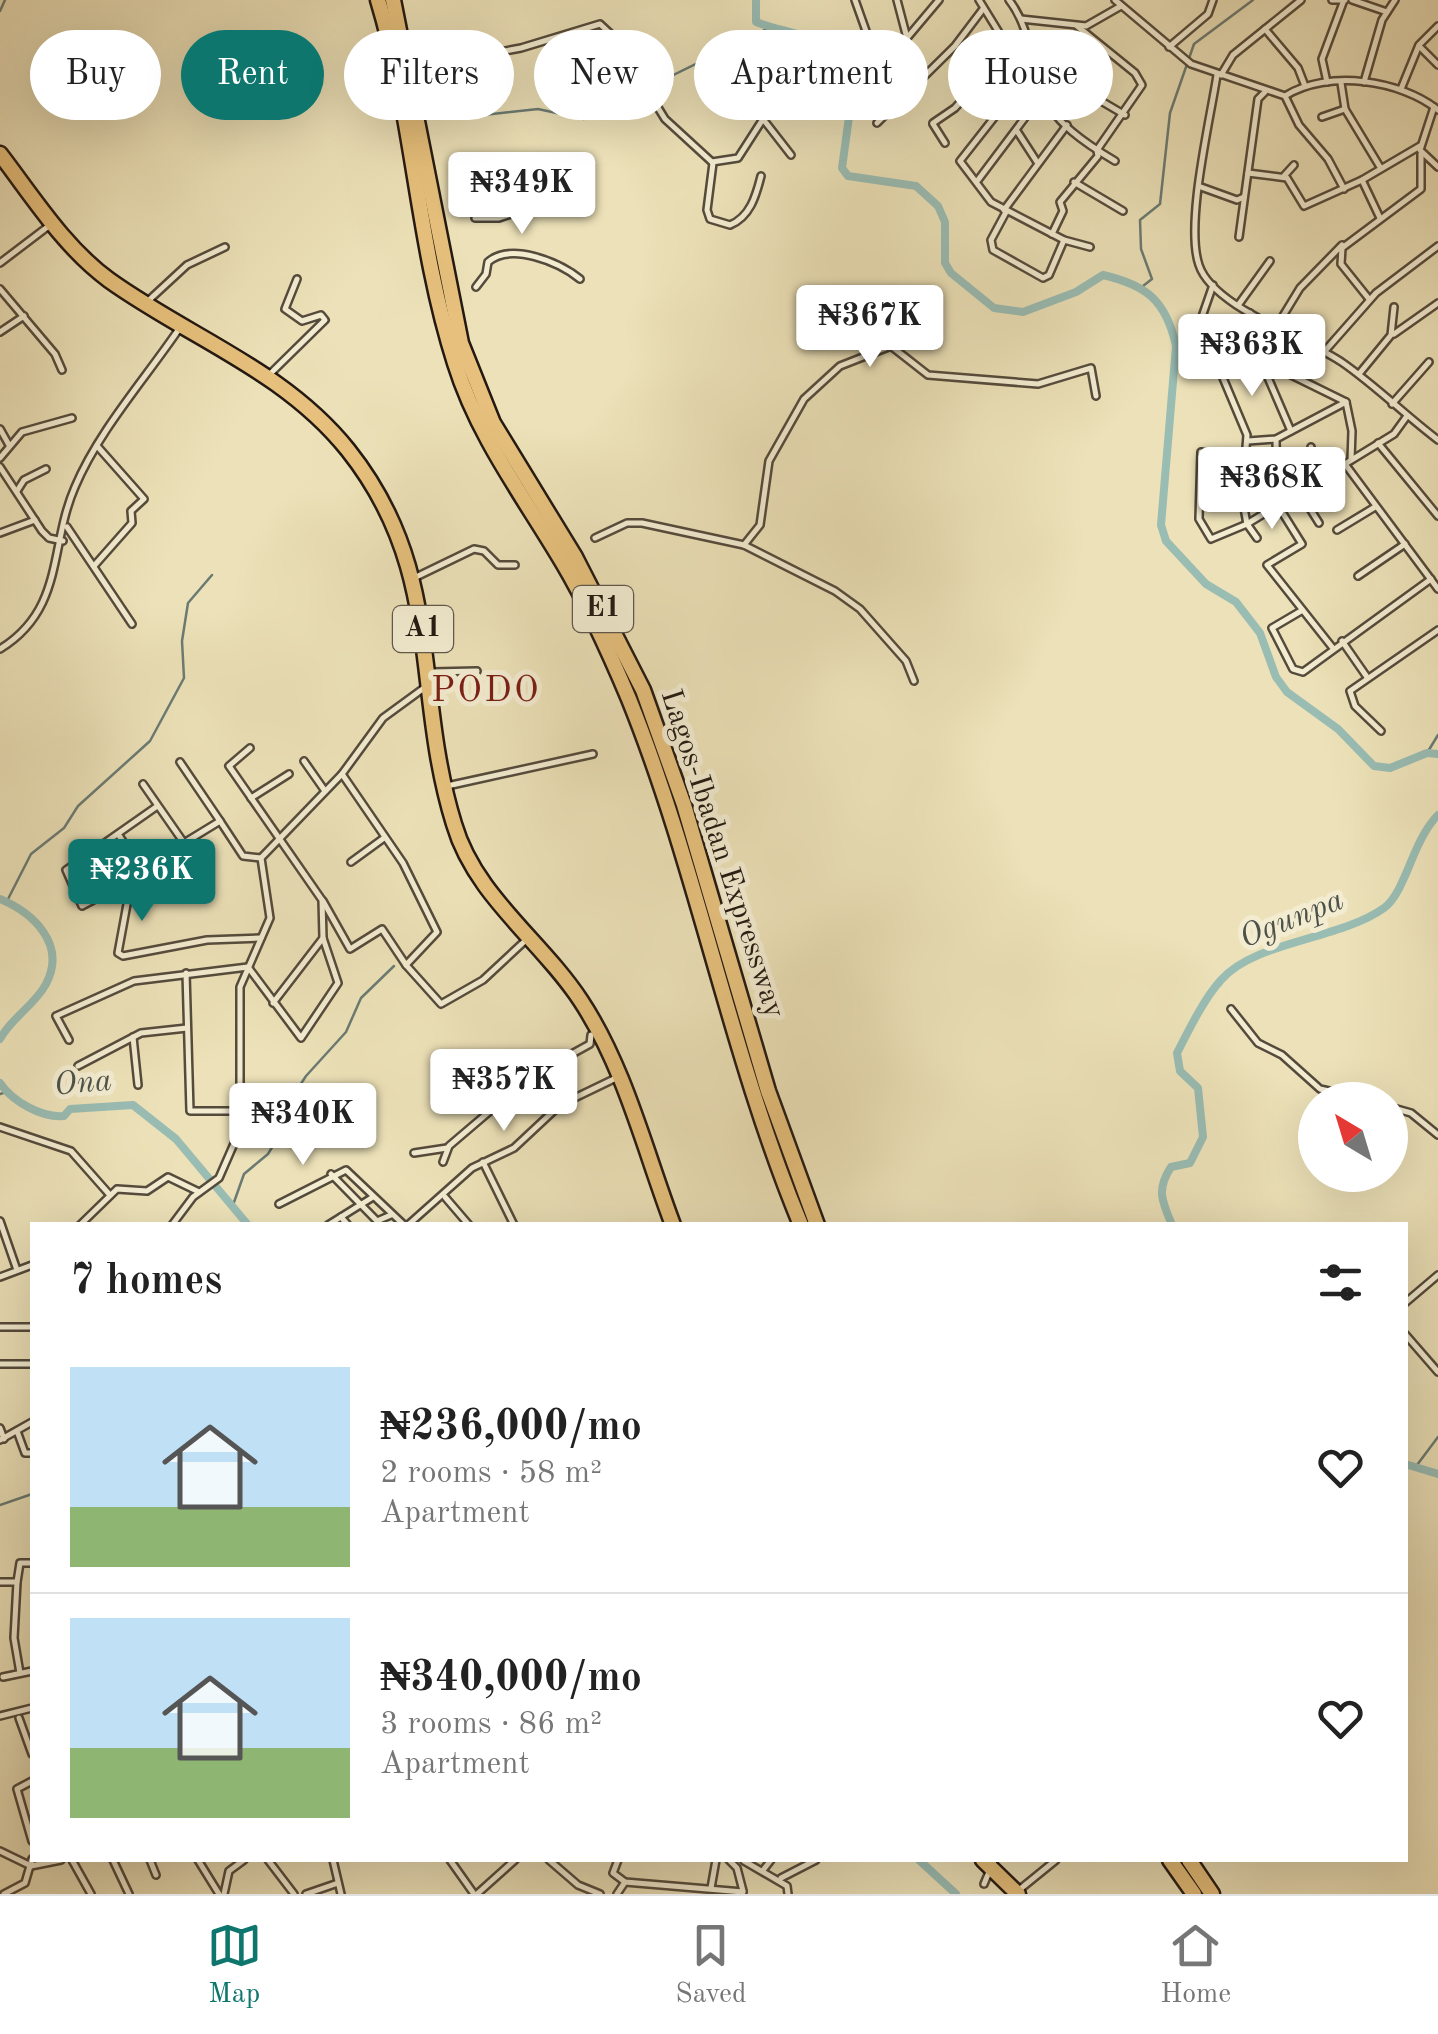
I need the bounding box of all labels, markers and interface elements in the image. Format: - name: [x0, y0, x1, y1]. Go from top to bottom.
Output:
- chip: Buy: [30, 30, 161, 120]
- chip: Rent: [181, 30, 324, 120]
- chip: Filters: [344, 30, 514, 120]
- chip: New: [534, 30, 674, 120]
- chip: Apartment: [694, 30, 928, 120]
- chip: House: [948, 30, 1113, 120]
- pin: ₦349K: [452, 152, 592, 237]
- text: ₦349K: [470, 168, 574, 200]
- pin: ₦367K: [800, 285, 940, 370]
- text: ₦367K: [818, 301, 922, 333]
- pin: ₦363K: [1182, 314, 1322, 399]
- text: ₦363K: [1200, 330, 1304, 362]
- pin: ₦368K: [1202, 447, 1342, 532]
- text: ₦368K: [1220, 463, 1324, 495]
- road number: E1: [573, 586, 633, 632]
- road number: A1: [393, 606, 453, 652]
- district label: PODO: [431, 674, 541, 709]
- street label: Lagos-Ibadan Expressway: [655, 686, 789, 1022]
- pin: ₦236K: [72, 839, 212, 924]
- text: ₦236K: [90, 855, 194, 887]
- water label: Ogunpa: [1235, 885, 1349, 955]
- pin: ₦357K: [434, 1049, 574, 1134]
- text: ₦357K: [452, 1065, 556, 1097]
- water label: Ona: [53, 1066, 113, 1102]
- north arrow: [1298, 1082, 1408, 1192]
- map controls: [1298, 1082, 1408, 1192]
- pin: ₦340K: [233, 1083, 373, 1168]
- text: ₦340K: [251, 1099, 355, 1131]
- icon: filters: [1313, 1255, 1368, 1310]
- text: 7 homes: [70, 1261, 222, 1303]
- icon: home: [150, 1407, 270, 1527]
- text: ₦236,000/mo: [380, 1407, 642, 1449]
- icon: heart: [1313, 1440, 1368, 1495]
- text: 2 rooms · 58 m²: [380, 1458, 602, 1490]
- text: Apartment: [380, 1498, 530, 1530]
- icon: home: [150, 1658, 270, 1778]
- text: ₦340,000/mo: [380, 1658, 642, 1700]
- icon: heart: [1313, 1691, 1368, 1746]
- text: 3 rooms · 86 m²: [380, 1709, 602, 1741]
- text: Apartment: [380, 1749, 530, 1781]
- tab: Map: [207, 1918, 262, 2013]
- tab: Saved: [675, 1918, 747, 2013]
- tab: Home: [1160, 1918, 1231, 2013]

